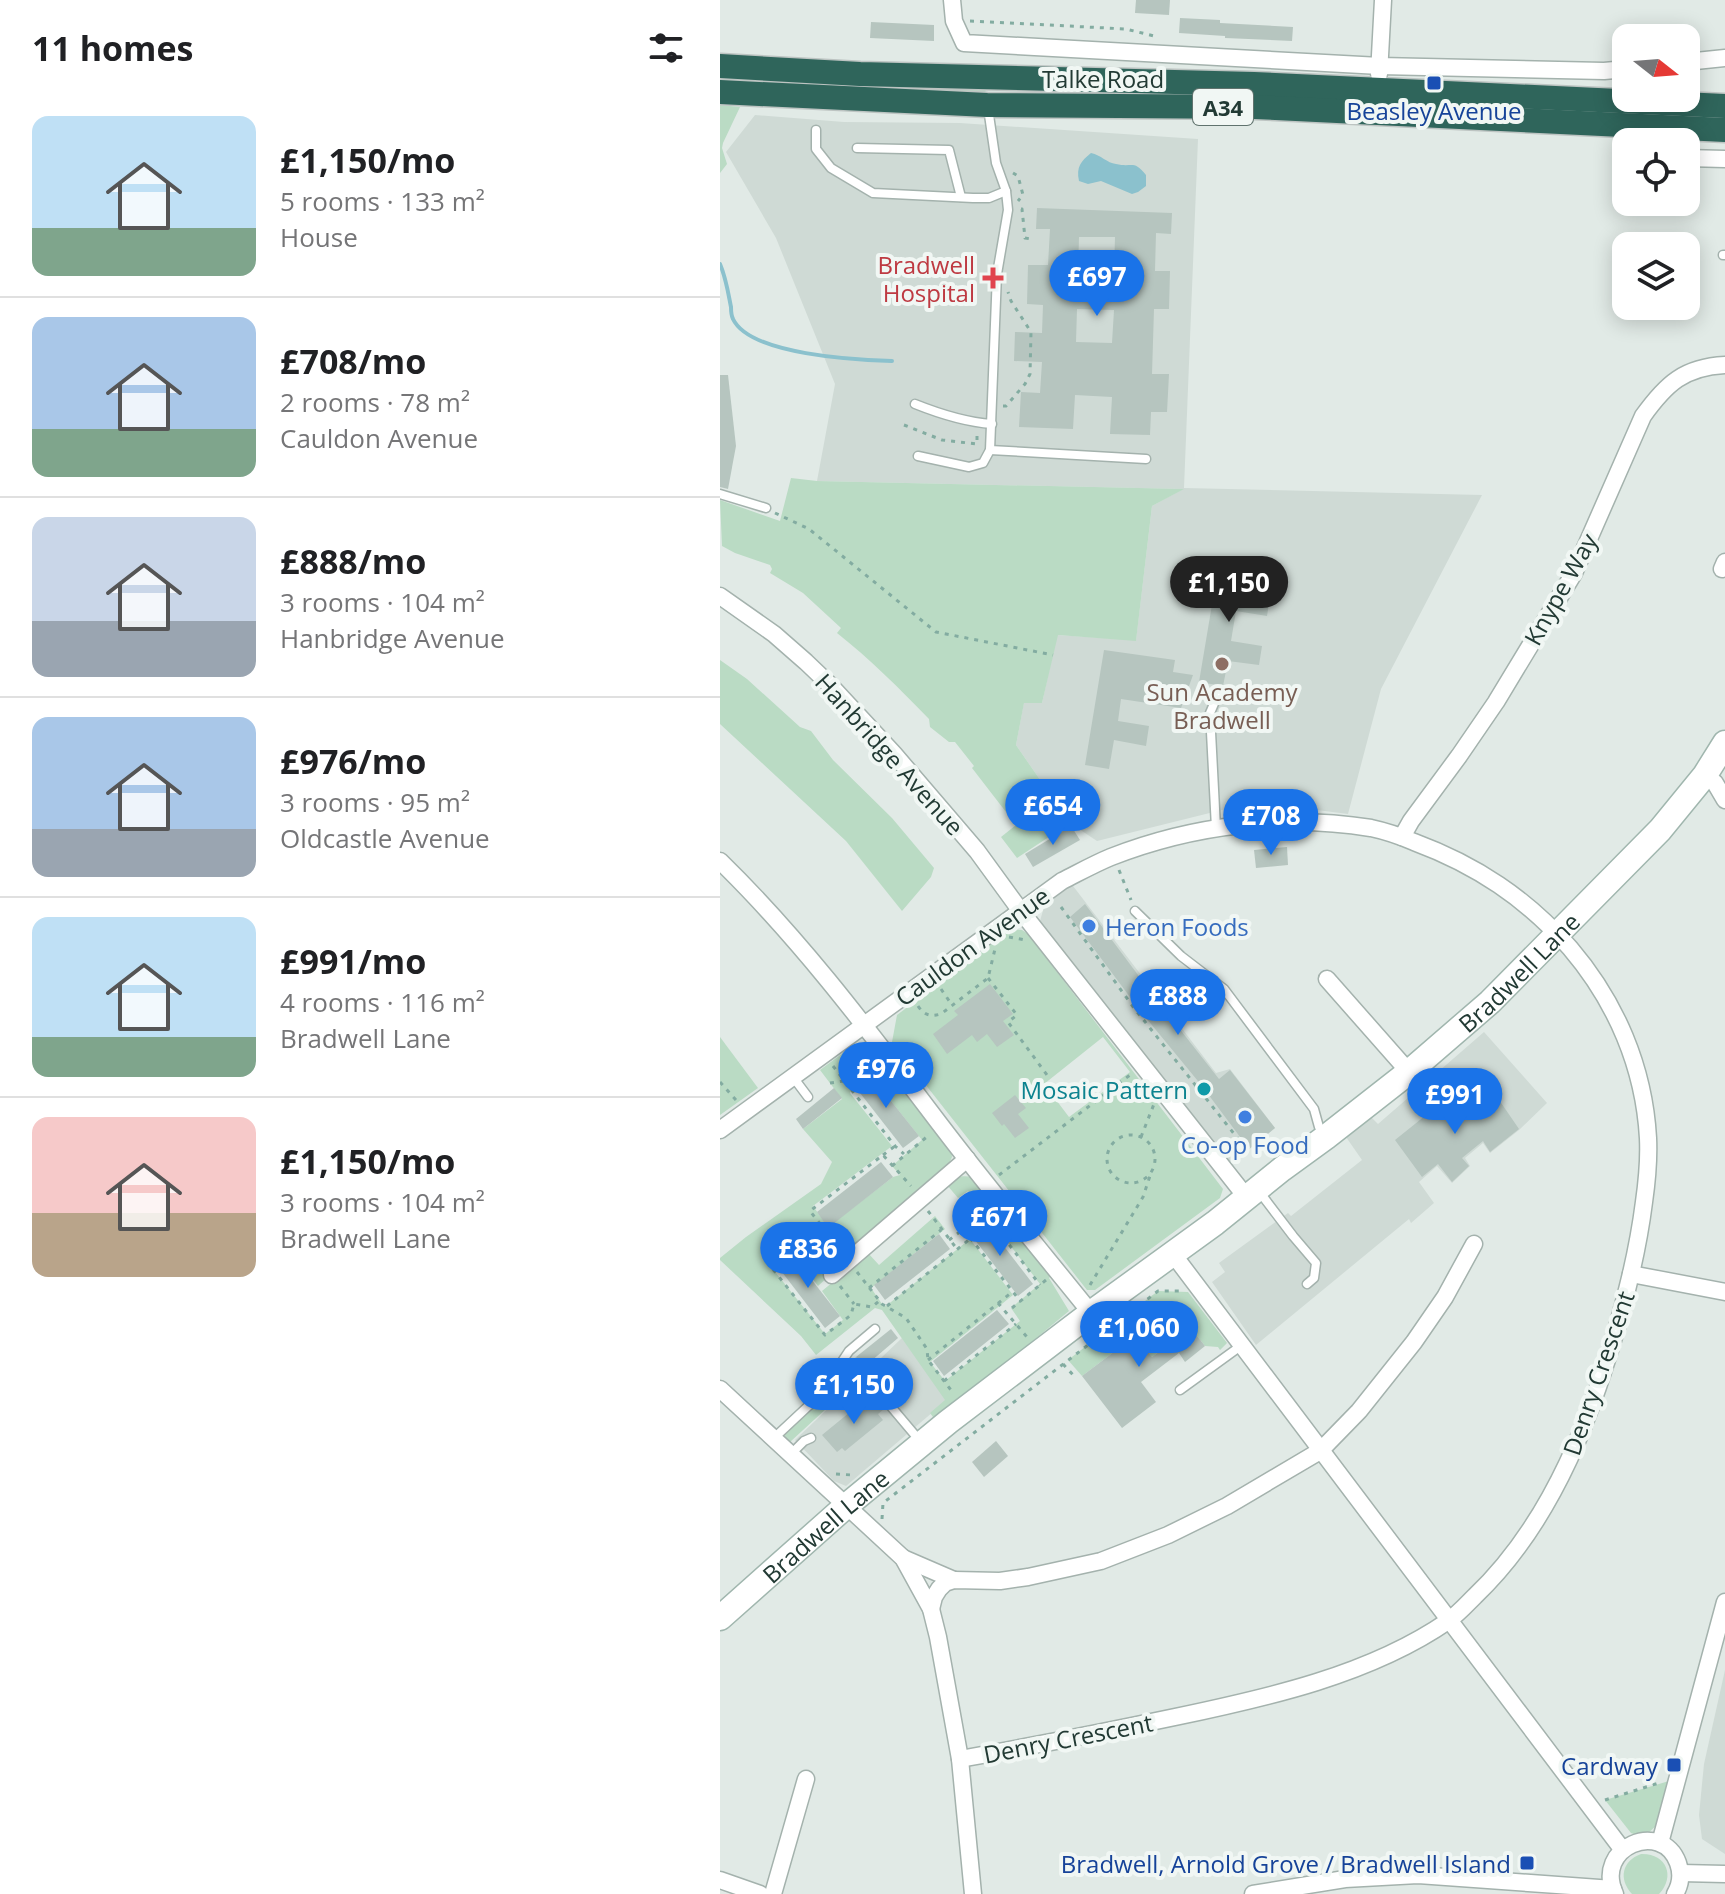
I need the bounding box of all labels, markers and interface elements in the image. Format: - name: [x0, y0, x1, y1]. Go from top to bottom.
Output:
- north arrow: [1612, 24, 1700, 112]
- map controls: [1612, 24, 1700, 320]
- text: 11 homes: [32, 25, 193, 71]
- icon: filters: [644, 26, 688, 70]
- street label: Talke Road: [1042, 62, 1164, 95]
- marker: Beasley Avenue: [1425, 74, 1443, 92]
- road number: A34: [1193, 89, 1253, 125]
- place label: Beasley Avenue: [1346, 94, 1522, 127]
- button: locate: [1612, 128, 1700, 216]
- text: £1,150/mo: [280, 137, 455, 183]
- icon: home: [96, 148, 192, 244]
- text: 5 rooms · 133 m²: [280, 183, 485, 219]
- text: House: [280, 219, 358, 255]
- button: layers: [1612, 232, 1700, 320]
- place label: Bradwell Hospital: [877, 248, 975, 309]
- pin: £697: [1050, 250, 1144, 318]
- text: £697: [1067, 258, 1127, 294]
- marker: Bradwell Hospital: [982, 267, 1004, 289]
- text: £708/mo: [280, 338, 426, 384]
- icon: home: [96, 349, 192, 445]
- text: 2 rooms · 78 m²: [280, 384, 470, 420]
- text: Cauldon Avenue: [280, 420, 478, 456]
- street label: Knype Way: [1516, 526, 1605, 651]
- text: £888/mo: [280, 538, 426, 584]
- icon: home: [96, 549, 192, 645]
- pin: £1,150: [1164, 556, 1294, 624]
- text: £1,150: [1188, 564, 1270, 600]
- text: 3 rooms · 104 m²: [280, 584, 485, 620]
- text: Hanbridge Avenue: [280, 620, 505, 656]
- marker: Sun Academy Bradwell: [1213, 655, 1231, 673]
- street label: Hanbridge Avenue: [808, 666, 972, 842]
- place label: Sun Academy Bradwell: [1146, 675, 1299, 736]
- text: £976/mo: [280, 738, 426, 784]
- icon: home: [96, 749, 192, 845]
- pin: £654: [1006, 779, 1100, 847]
- text: 3 rooms · 95 m²: [280, 784, 470, 820]
- text: £654: [1023, 787, 1083, 823]
- pin: £708: [1224, 789, 1318, 857]
- text: £708: [1241, 797, 1301, 833]
- text: Oldcastle Avenue: [280, 820, 490, 856]
- street label: Cauldon Avenue: [888, 879, 1056, 1013]
- street label: Bradwell Lane: [1451, 905, 1586, 1039]
- place label: Heron Foods: [1105, 910, 1249, 943]
- marker: Heron Foods: [1080, 917, 1098, 935]
- text: £991/mo: [280, 938, 426, 984]
- icon: home: [96, 949, 192, 1045]
- pin: £888: [1131, 969, 1225, 1037]
- text: £888: [1148, 977, 1208, 1013]
- text: 4 rooms · 116 m²: [280, 984, 485, 1020]
- text: Bradwell Lane: [280, 1020, 451, 1056]
- pin: £976: [839, 1042, 933, 1110]
- text: £976: [856, 1050, 916, 1086]
- pin: £991: [1408, 1068, 1502, 1136]
- place label: Mosaic Pattern: [1021, 1073, 1188, 1106]
- text: £991: [1425, 1076, 1485, 1112]
- marker: Mosaic Pattern: [1195, 1080, 1213, 1098]
- marker: Co-op Food: [1236, 1108, 1254, 1126]
- place label: Co-op Food: [1181, 1128, 1309, 1161]
- text: £1,150/mo: [280, 1138, 455, 1184]
- icon: home: [96, 1149, 192, 1245]
- text: 3 rooms · 104 m²: [280, 1184, 485, 1220]
- pin: £671: [953, 1190, 1047, 1258]
- text: £671: [970, 1198, 1030, 1234]
- text: Bradwell Lane: [280, 1220, 451, 1256]
- pin: £836: [761, 1222, 855, 1290]
- text: £836: [778, 1230, 838, 1266]
- street label: Denry Crescent: [1554, 1286, 1642, 1460]
- pin: £1,060: [1074, 1301, 1204, 1369]
- text: £1,060: [1098, 1309, 1180, 1345]
- pin: £1,150: [789, 1358, 919, 1426]
- text: £1,150: [813, 1366, 895, 1402]
- street label: Bradwell Lane: [755, 1461, 895, 1590]
- street label: Denry Crescent: [981, 1705, 1155, 1771]
- place label: Cardway: [1561, 1749, 1659, 1782]
- marker: Cardway: [1665, 1756, 1683, 1774]
- place label: Bradwell, Arnold Grove / Bradwell Island: [1061, 1847, 1511, 1880]
- marker: Bradwell, Arnold Grove / Bradwell Island: [1518, 1854, 1536, 1872]

